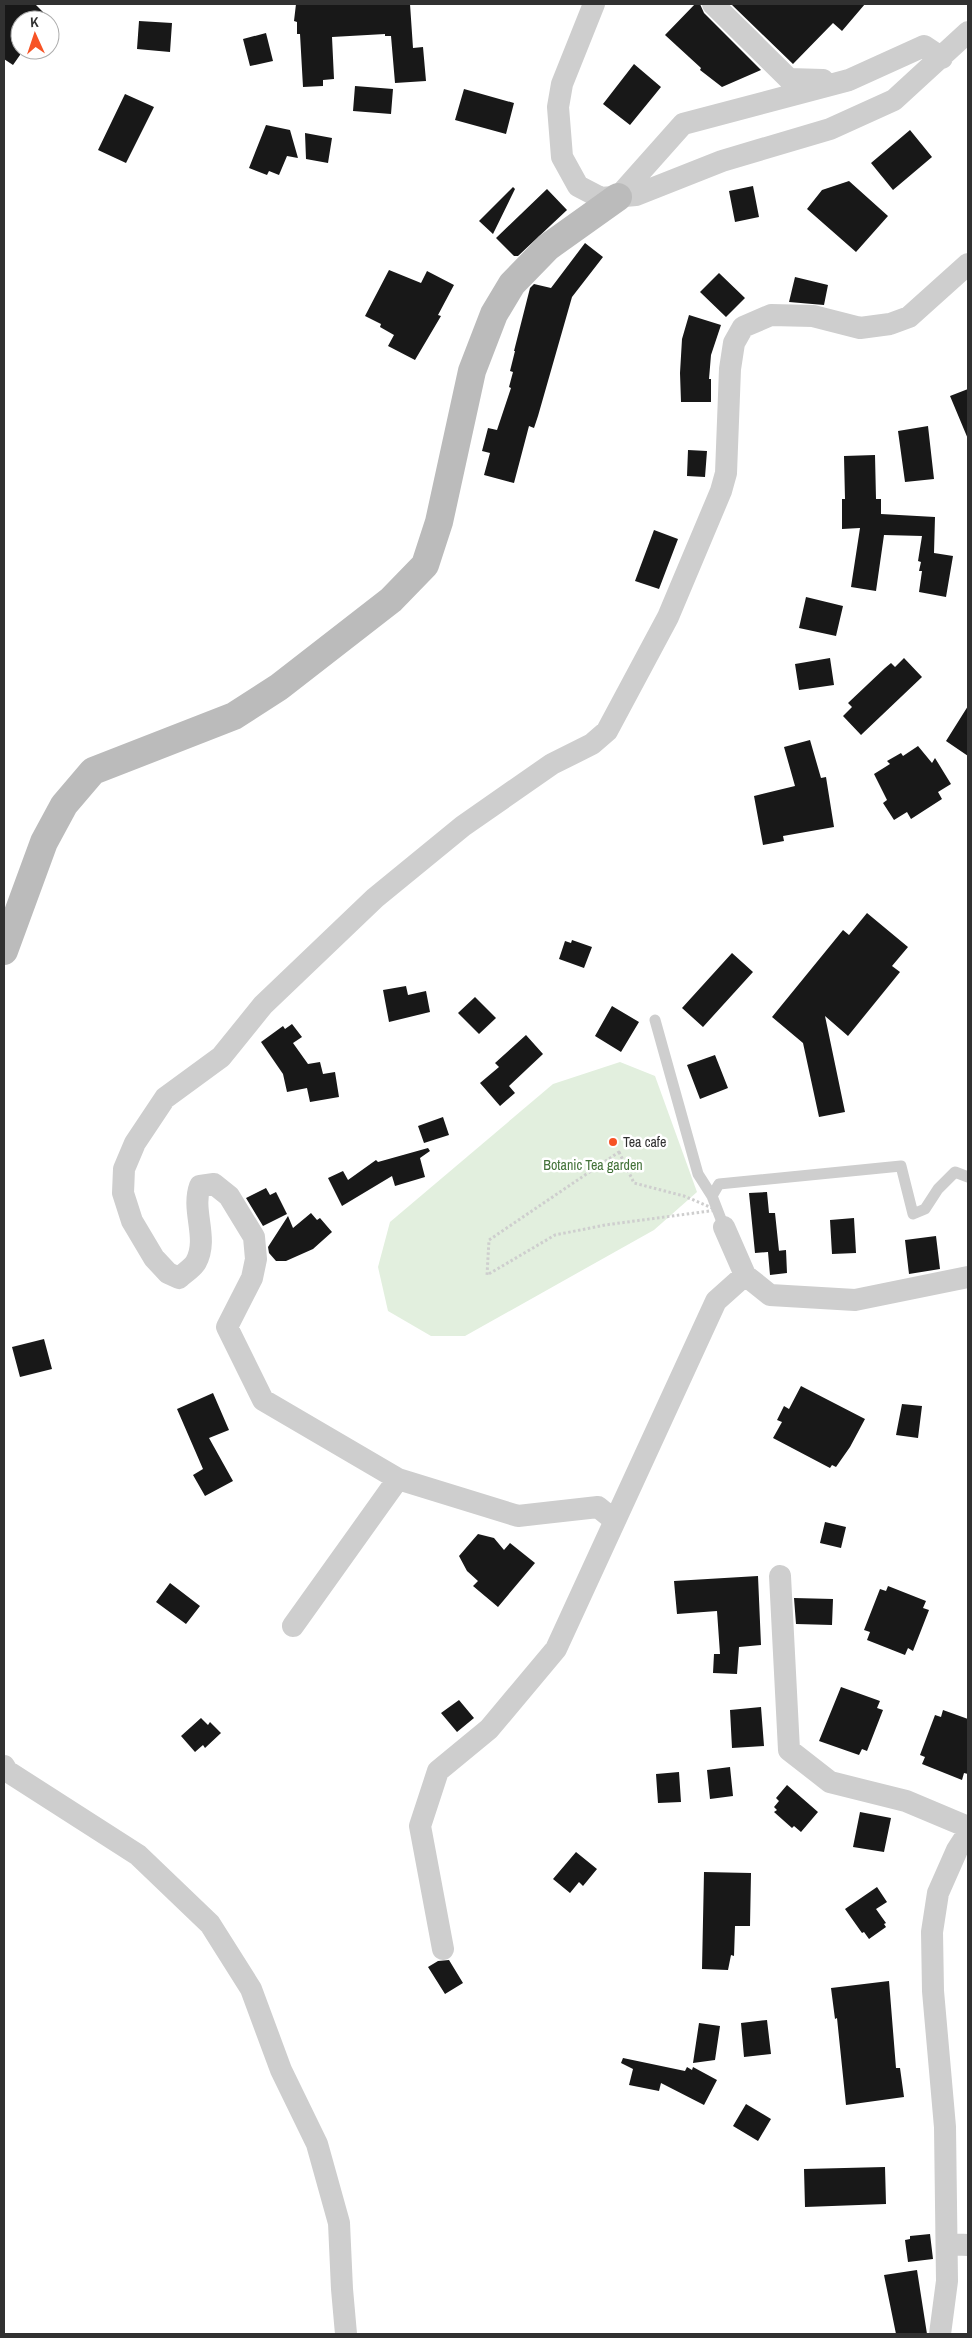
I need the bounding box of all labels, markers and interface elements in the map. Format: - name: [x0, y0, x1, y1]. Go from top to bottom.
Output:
- north arrow: [10, 10, 60, 60]
- text: K: [30, 13, 40, 31]
- place label: Tea cafe: [623, 1133, 666, 1151]
- marker: Tea cafe: [607, 1136, 619, 1148]
- park label: Botanic Tea garden: [543, 1156, 643, 1174]

